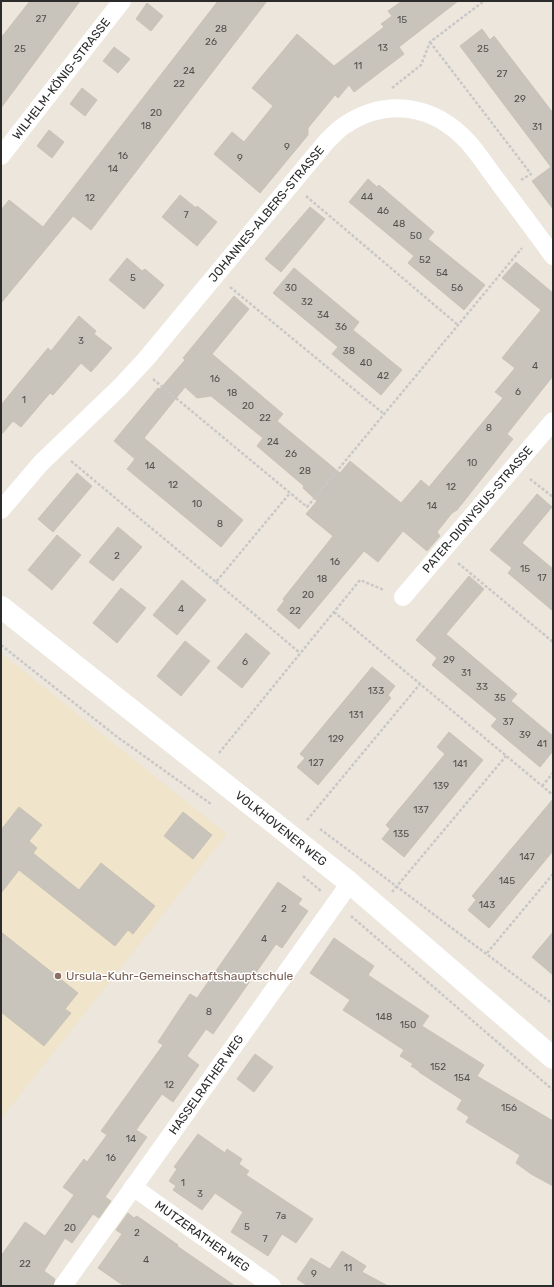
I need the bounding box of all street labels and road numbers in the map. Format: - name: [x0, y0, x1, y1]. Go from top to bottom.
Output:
- street label: WILHELM-KÖNIG-STRASSE: [10, 15, 113, 142]
- street label: JOHANNES-ALBERS-STRASSE: [206, 143, 327, 285]
- street label: PATER-DIONYSIUS-STRASSE: [420, 443, 535, 576]
- street label: VOLKHOVENER WEG: [233, 788, 330, 869]
- street label: HASSELRATHER WEG: [166, 1032, 246, 1137]
- street label: MUTZERATHER WEG: [152, 1198, 252, 1275]

